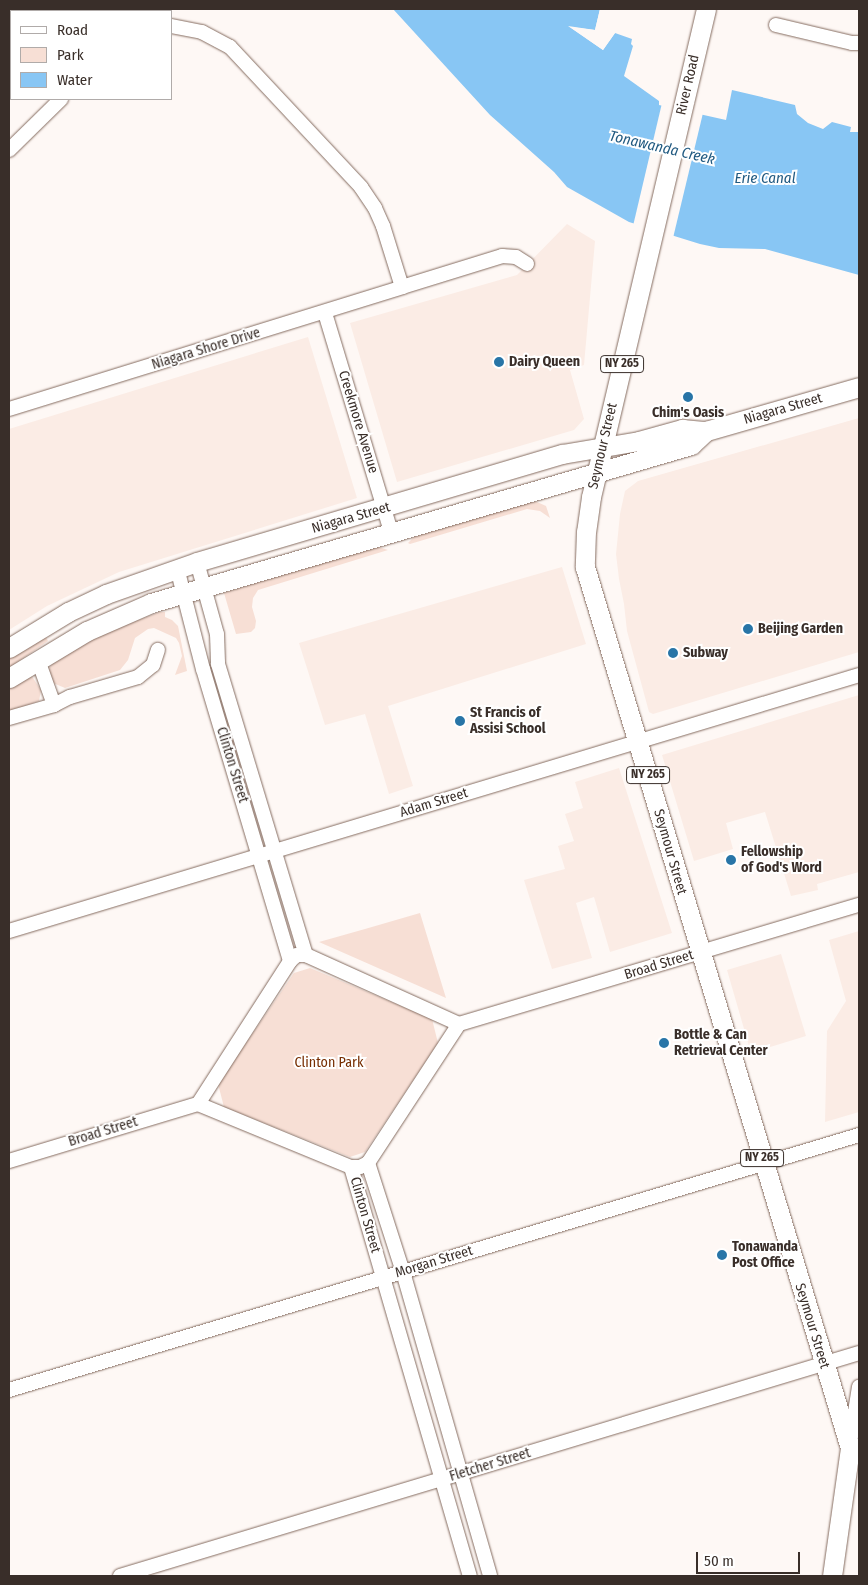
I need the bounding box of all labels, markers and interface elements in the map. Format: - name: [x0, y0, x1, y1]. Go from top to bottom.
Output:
- legend: [10, 10, 172, 100]
- text: Road: [57, 21, 88, 39]
- text: Park: [57, 46, 84, 64]
- street label: River Road: [673, 53, 703, 117]
- text: Water: [57, 71, 92, 89]
- water label: Tonawanda Creek: [607, 127, 717, 169]
- water label: Erie Canal: [734, 170, 796, 188]
- street label: Niagara Shore Drive: [150, 325, 262, 373]
- place label: Dairy Queen: [509, 354, 580, 370]
- road number: NY 265: [600, 354, 644, 374]
- marker: Dairy Queen: [493, 356, 505, 368]
- street label: Creekmore Avenue: [334, 369, 382, 475]
- street label: Niagara Street: [742, 390, 824, 428]
- marker: Chim's Oasis: [682, 391, 694, 403]
- street label: Seymour Street: [585, 401, 621, 491]
- place label: Chim's Oasis: [652, 405, 724, 421]
- street label: Niagara Street: [310, 499, 392, 537]
- place label: Beijing Garden: [758, 621, 843, 637]
- marker: Beijing Garden: [742, 623, 754, 635]
- place label: Subway: [683, 645, 728, 661]
- marker: Subway: [667, 647, 679, 659]
- place label: St Francis of Assisi School: [470, 705, 546, 738]
- marker: St Francis of Assisi School: [454, 715, 466, 727]
- street label: Clinton Street: [213, 725, 251, 805]
- road number: NY 265: [626, 766, 670, 784]
- street label: Adam Street: [398, 785, 470, 821]
- street label: Seymour Street: [650, 807, 690, 897]
- place label: Fellowship of God's Word: [741, 844, 822, 876]
- marker: Fellowship of God's Word: [725, 854, 737, 866]
- street label: Broad Street: [622, 947, 696, 983]
- place label: Bottle & Can Retrieval Center: [674, 1027, 768, 1060]
- marker: Bottle & Can Retrieval Center: [658, 1037, 670, 1049]
- park label: Clinton Park: [295, 1055, 363, 1071]
- street label: Broad Street: [66, 1114, 140, 1150]
- road number: NY 265: [740, 1148, 784, 1168]
- street label: Clinton Street: [346, 1175, 384, 1255]
- place label: Tonawanda Post Office: [732, 1239, 798, 1272]
- street label: Morgan Street: [393, 1242, 475, 1282]
- marker: Tonawanda Post Office: [716, 1249, 728, 1261]
- street label: Seymour Street: [791, 1281, 833, 1371]
- street label: Fletcher Street: [447, 1445, 533, 1485]
- scale bar: [698, 1542, 802, 1574]
- text: 50 m: [704, 1552, 734, 1570]

